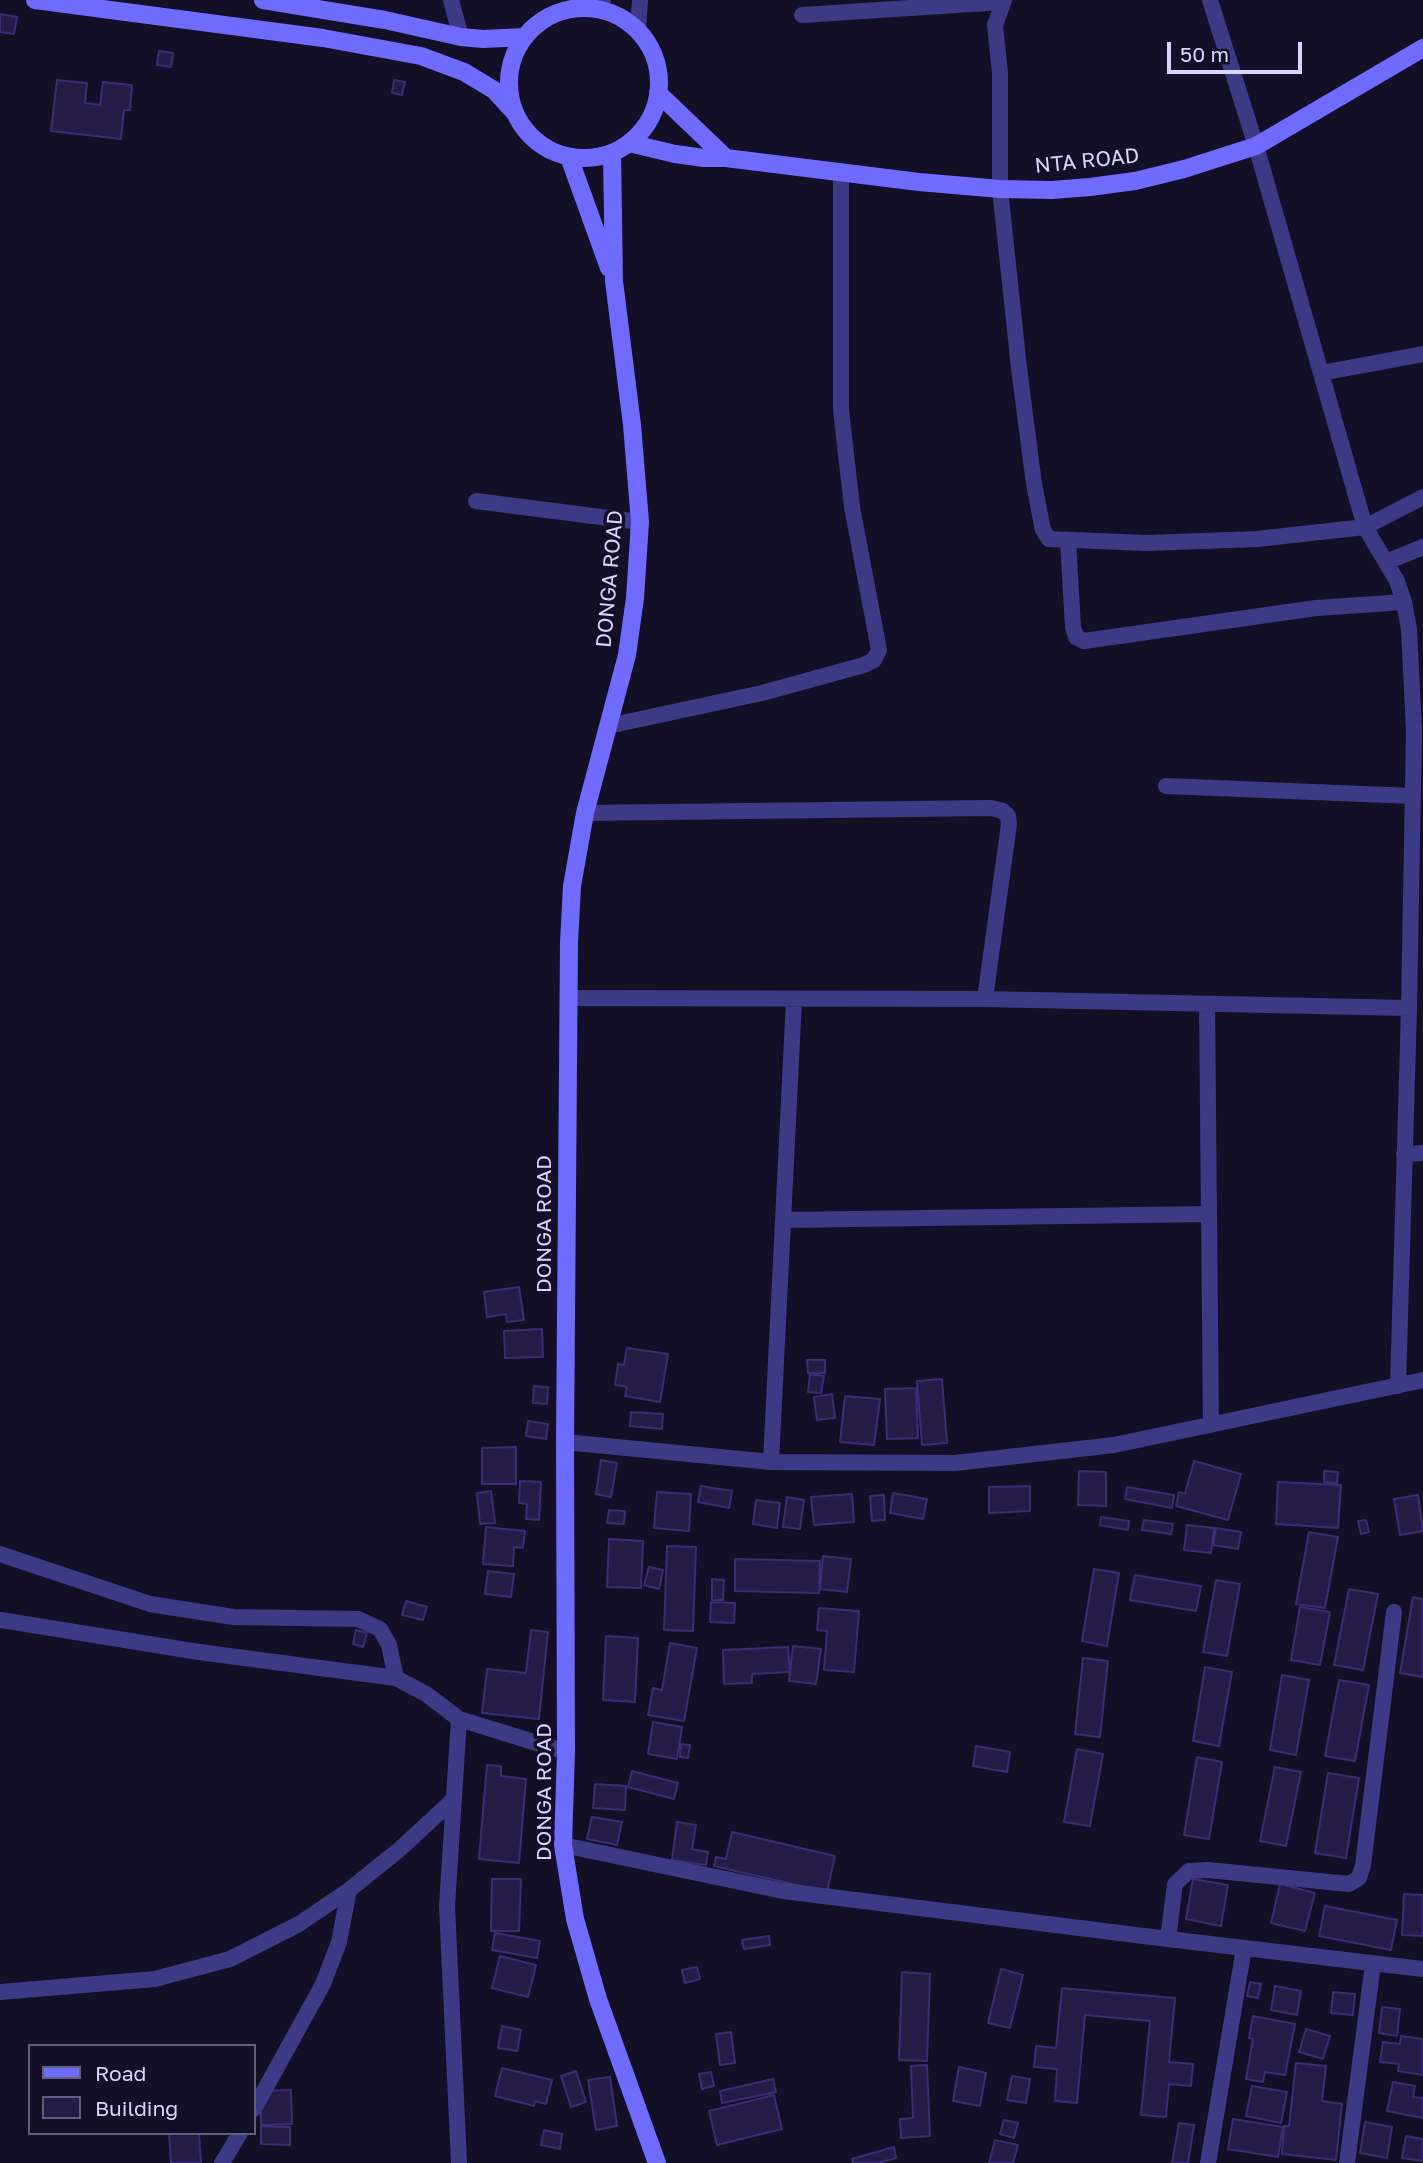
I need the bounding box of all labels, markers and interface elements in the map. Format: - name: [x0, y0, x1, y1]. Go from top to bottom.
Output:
- scale bar: [1171, 28, 1306, 72]
- text: 50 m: [1180, 41, 1229, 67]
- street label: NTA ROAD: [1034, 143, 1140, 179]
- street label: DONGA ROAD: [591, 509, 629, 649]
- street label: DONGA ROAD: [531, 1155, 557, 1293]
- street label: DONGA ROAD: [531, 1723, 557, 1861]
- legend: [28, 2044, 256, 2135]
- text: Road: [95, 2060, 146, 2086]
- text: Building: [95, 2095, 178, 2121]

